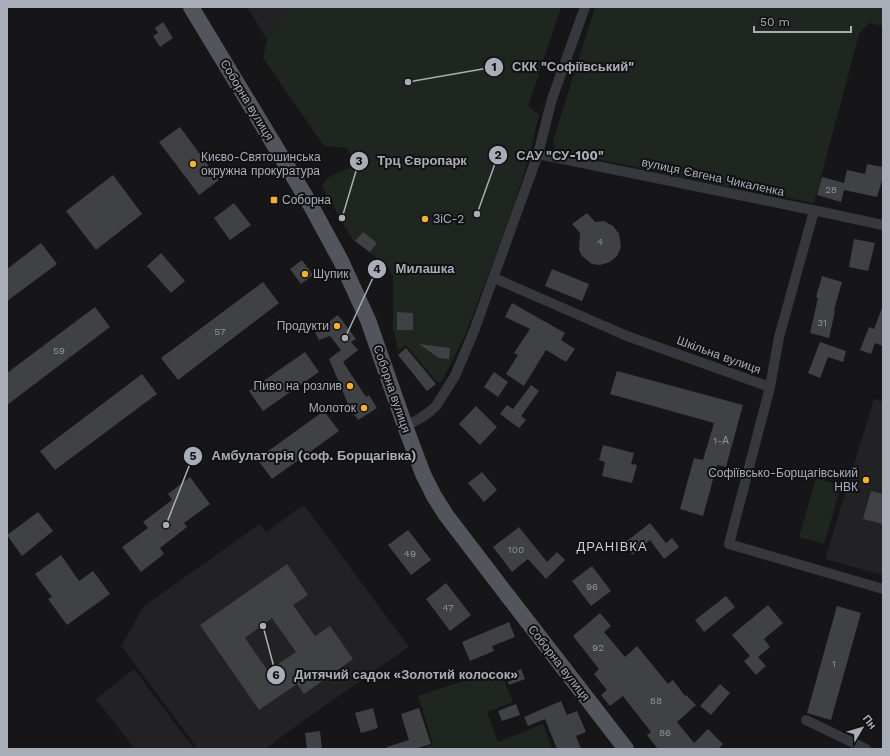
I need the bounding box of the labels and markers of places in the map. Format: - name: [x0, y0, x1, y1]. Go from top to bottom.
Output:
- callout: СКК "Софіївський": [484, 54, 642, 79]
- callout: САУ "СУ-100": [488, 143, 612, 168]
- callout: Трц Європарк: [349, 148, 475, 173]
- place label: Києво-Святошинська окружна прокуратура: [201, 150, 321, 178]
- marker: Києво-Святошинська окружна прокуратура: [188, 159, 198, 169]
- place label: Соборна: [282, 193, 331, 207]
- marker: Соборна: [269, 195, 279, 205]
- place label: ЗіС-2: [433, 212, 464, 226]
- marker: ЗіС-2: [420, 214, 430, 224]
- callout: Милашка: [367, 256, 462, 281]
- place label: Шупик: [313, 267, 349, 281]
- marker: Шупик: [300, 269, 310, 279]
- place label: Продукти: [277, 319, 329, 333]
- marker: Продукти: [332, 321, 342, 331]
- place label: Пиво на розлив: [254, 379, 342, 393]
- marker: Пиво на розлив: [345, 381, 355, 391]
- place label: Молоток: [309, 401, 357, 415]
- marker: Молоток: [359, 403, 369, 413]
- callout: Амбулаторія (соф. Борщагівка): [183, 443, 424, 468]
- place label: Софіївсько-Борщагівський НВК: [708, 466, 858, 494]
- marker: Софіївсько-Борщагівський НВК: [861, 475, 871, 485]
- callout: Дитячий садок «Золотий колосок»: [266, 662, 526, 687]

